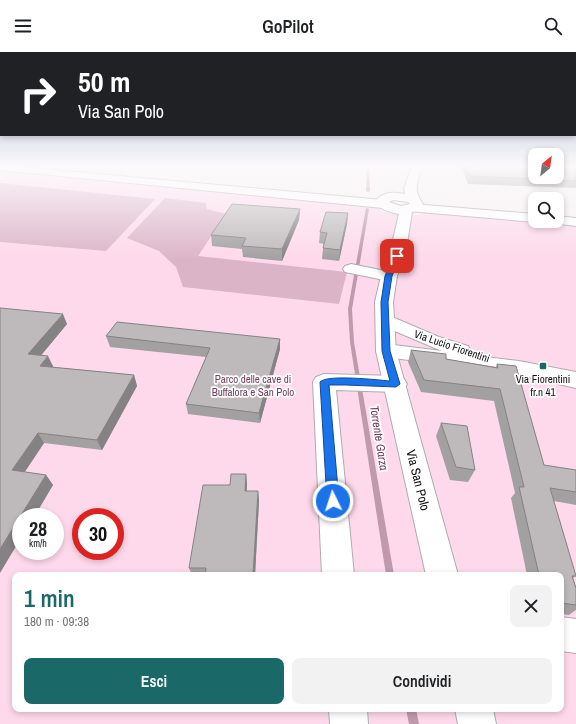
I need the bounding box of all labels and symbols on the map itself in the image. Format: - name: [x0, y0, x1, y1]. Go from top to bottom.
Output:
- north arrow: [528, 148, 564, 184]
- pin: [380, 239, 414, 273]
- street label: Via Lucio Fiorentini: [412, 327, 492, 365]
- marker: Via Fiorentini fr.n 41: [538, 361, 548, 371]
- park label: Parco delle cave di Buffalora e San Polo: [212, 372, 294, 399]
- place label: Via Fiorentini fr.n 41: [516, 372, 570, 399]
- water label: Torrente Garza: [366, 404, 392, 472]
- street label: Via San Polo: [402, 448, 434, 512]
- position arrow: [312, 480, 354, 522]
- speed limit sign: 30: [72, 508, 124, 560]

